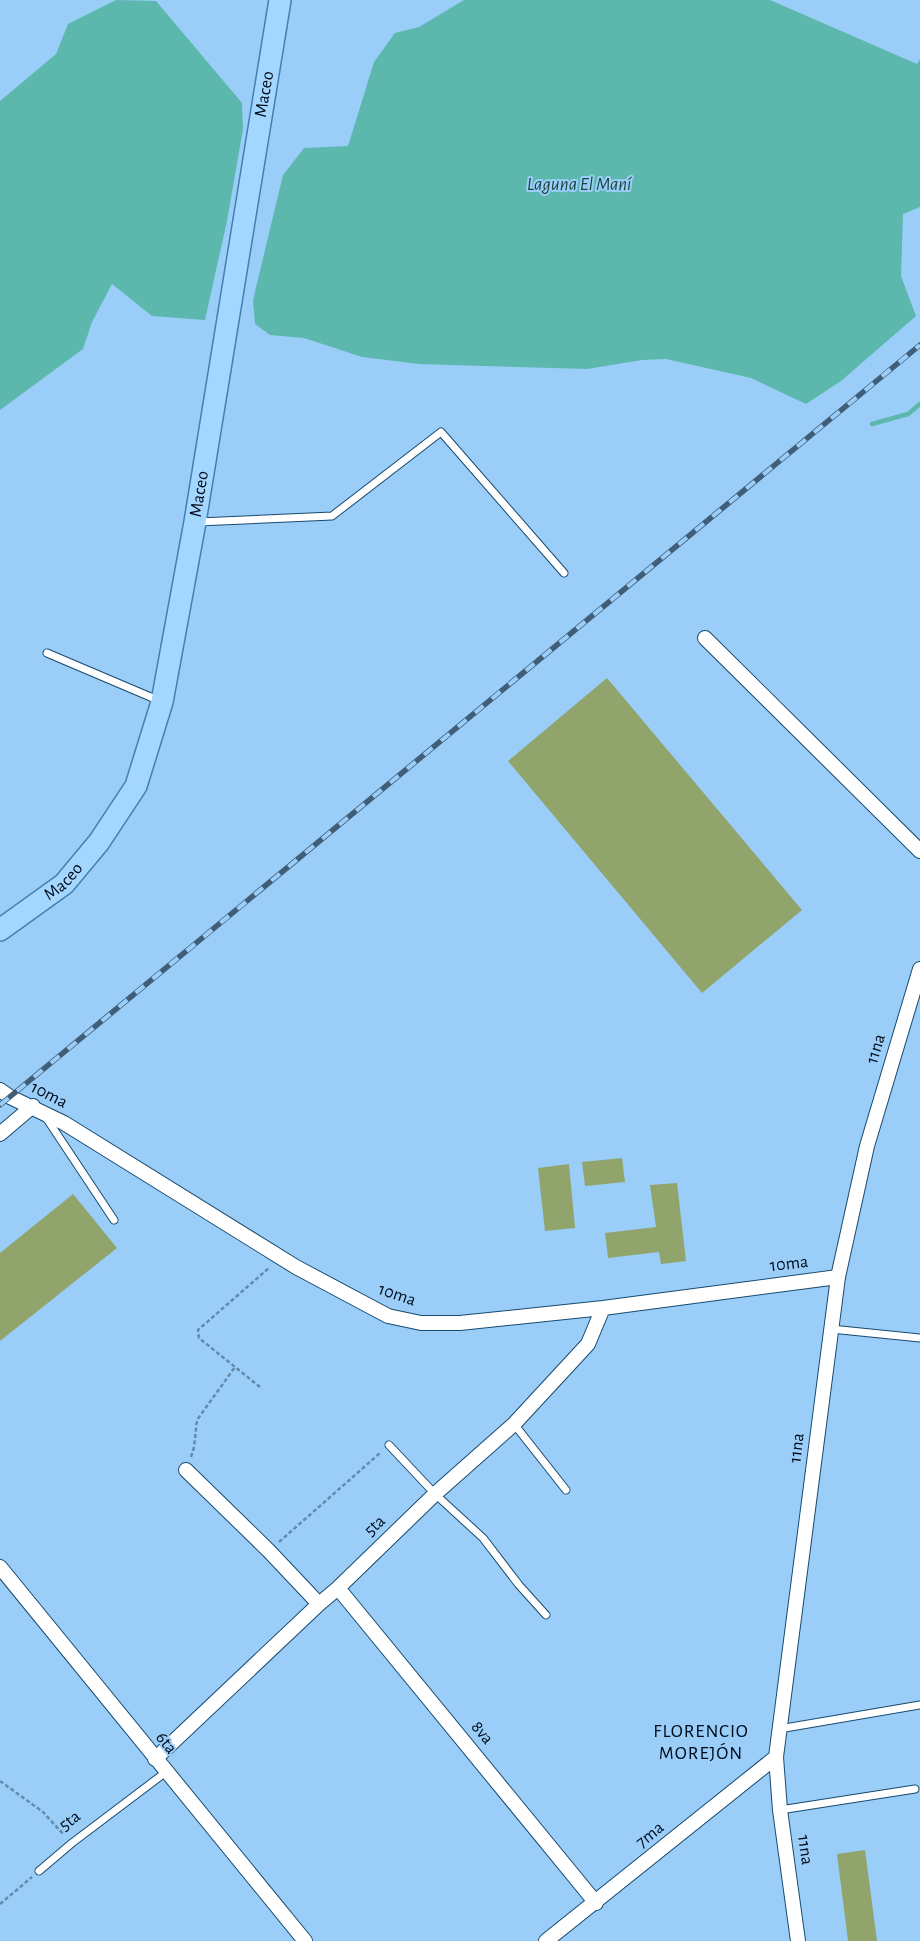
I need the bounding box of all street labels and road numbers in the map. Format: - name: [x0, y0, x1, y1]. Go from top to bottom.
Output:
- street label: Maceo: [252, 70, 277, 119]
- street label: Maceo: [187, 469, 212, 518]
- street label: Maceo: [41, 859, 87, 904]
- street label: 11na: [863, 1032, 889, 1066]
- street label: 10ma: [28, 1078, 70, 1112]
- street label: 10ma: [769, 1253, 809, 1275]
- street label: 10ma: [376, 1280, 418, 1310]
- street label: 11na: [786, 1432, 808, 1464]
- street label: 5ta: [361, 1512, 389, 1540]
- street label: 8va: [467, 1718, 497, 1748]
- street label: 6ta: [152, 1729, 180, 1757]
- street label: 5ta: [56, 1807, 84, 1835]
- street label: 7ma: [633, 1818, 667, 1852]
- street label: 11na: [794, 1834, 816, 1866]

